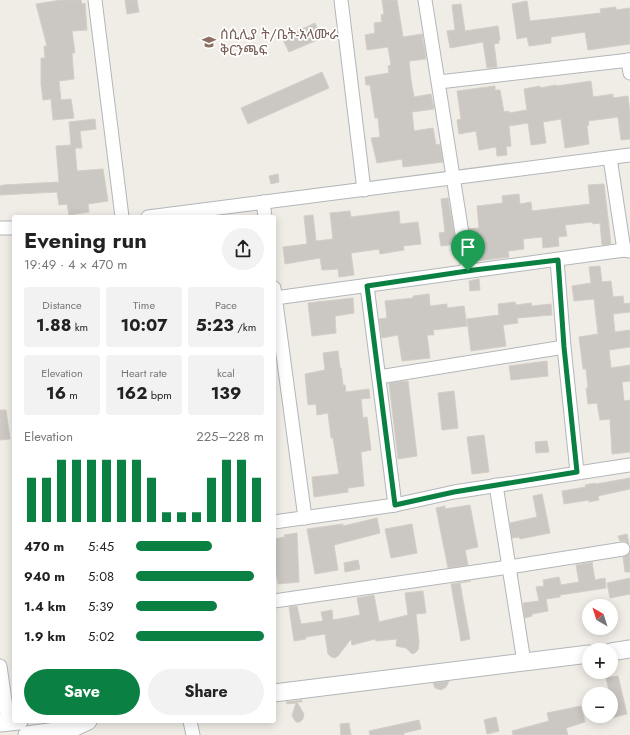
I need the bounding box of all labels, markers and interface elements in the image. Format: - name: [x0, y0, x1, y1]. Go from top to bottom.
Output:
- place label: ሰሲሊያ ት/ቤት-አላሙራ ቅርንጫፍ: [220, 24, 339, 60]
- school or university icon: ሰሲሊያ ት/ቤት-አላሙራ ቅርንጫፍ: [201, 34, 217, 50]
- text: Evening run: [24, 224, 147, 256]
- button: share: [222, 228, 264, 270]
- pin: [451, 230, 485, 271]
- icon: arrive: [457, 236, 479, 258]
- text: 19:49 · 4 × 470 m: [24, 255, 127, 274]
- text: Distance: [42, 297, 82, 313]
- text: Time: [133, 297, 155, 313]
- text: Pace: [215, 297, 237, 313]
- text: 1.88: [36, 313, 71, 337]
- text: 10:07: [121, 313, 167, 337]
- text: 5:23: [196, 313, 234, 337]
- text: km: [71, 319, 88, 335]
- text: /km: [234, 319, 256, 335]
- text: Elevation: [41, 365, 83, 381]
- text: Heart rate: [121, 365, 167, 381]
- text: kcal: [217, 365, 235, 381]
- text: 16: [46, 381, 66, 405]
- text: 162: [116, 381, 147, 405]
- text: 139: [211, 381, 241, 405]
- text: m: [66, 387, 78, 403]
- text: bpm: [147, 387, 172, 403]
- text: Elevation: [24, 427, 73, 446]
- text: 225–228 m: [196, 427, 264, 446]
- text: 470 m: [24, 537, 64, 556]
- text: 5:45: [88, 537, 114, 556]
- text: 940 m: [24, 567, 65, 586]
- text: 5:08: [88, 567, 114, 586]
- text: 1.4 km: [24, 597, 66, 616]
- text: 5:39: [88, 597, 114, 616]
- north arrow: [582, 599, 618, 635]
- map controls: [582, 599, 618, 723]
- text: 1.9 km: [24, 627, 66, 646]
- text: 5:02: [88, 627, 114, 646]
- button: +: [582, 643, 618, 679]
- button: Save: [24, 669, 140, 715]
- button: Share: [148, 669, 264, 715]
- button: −: [582, 687, 618, 723]

